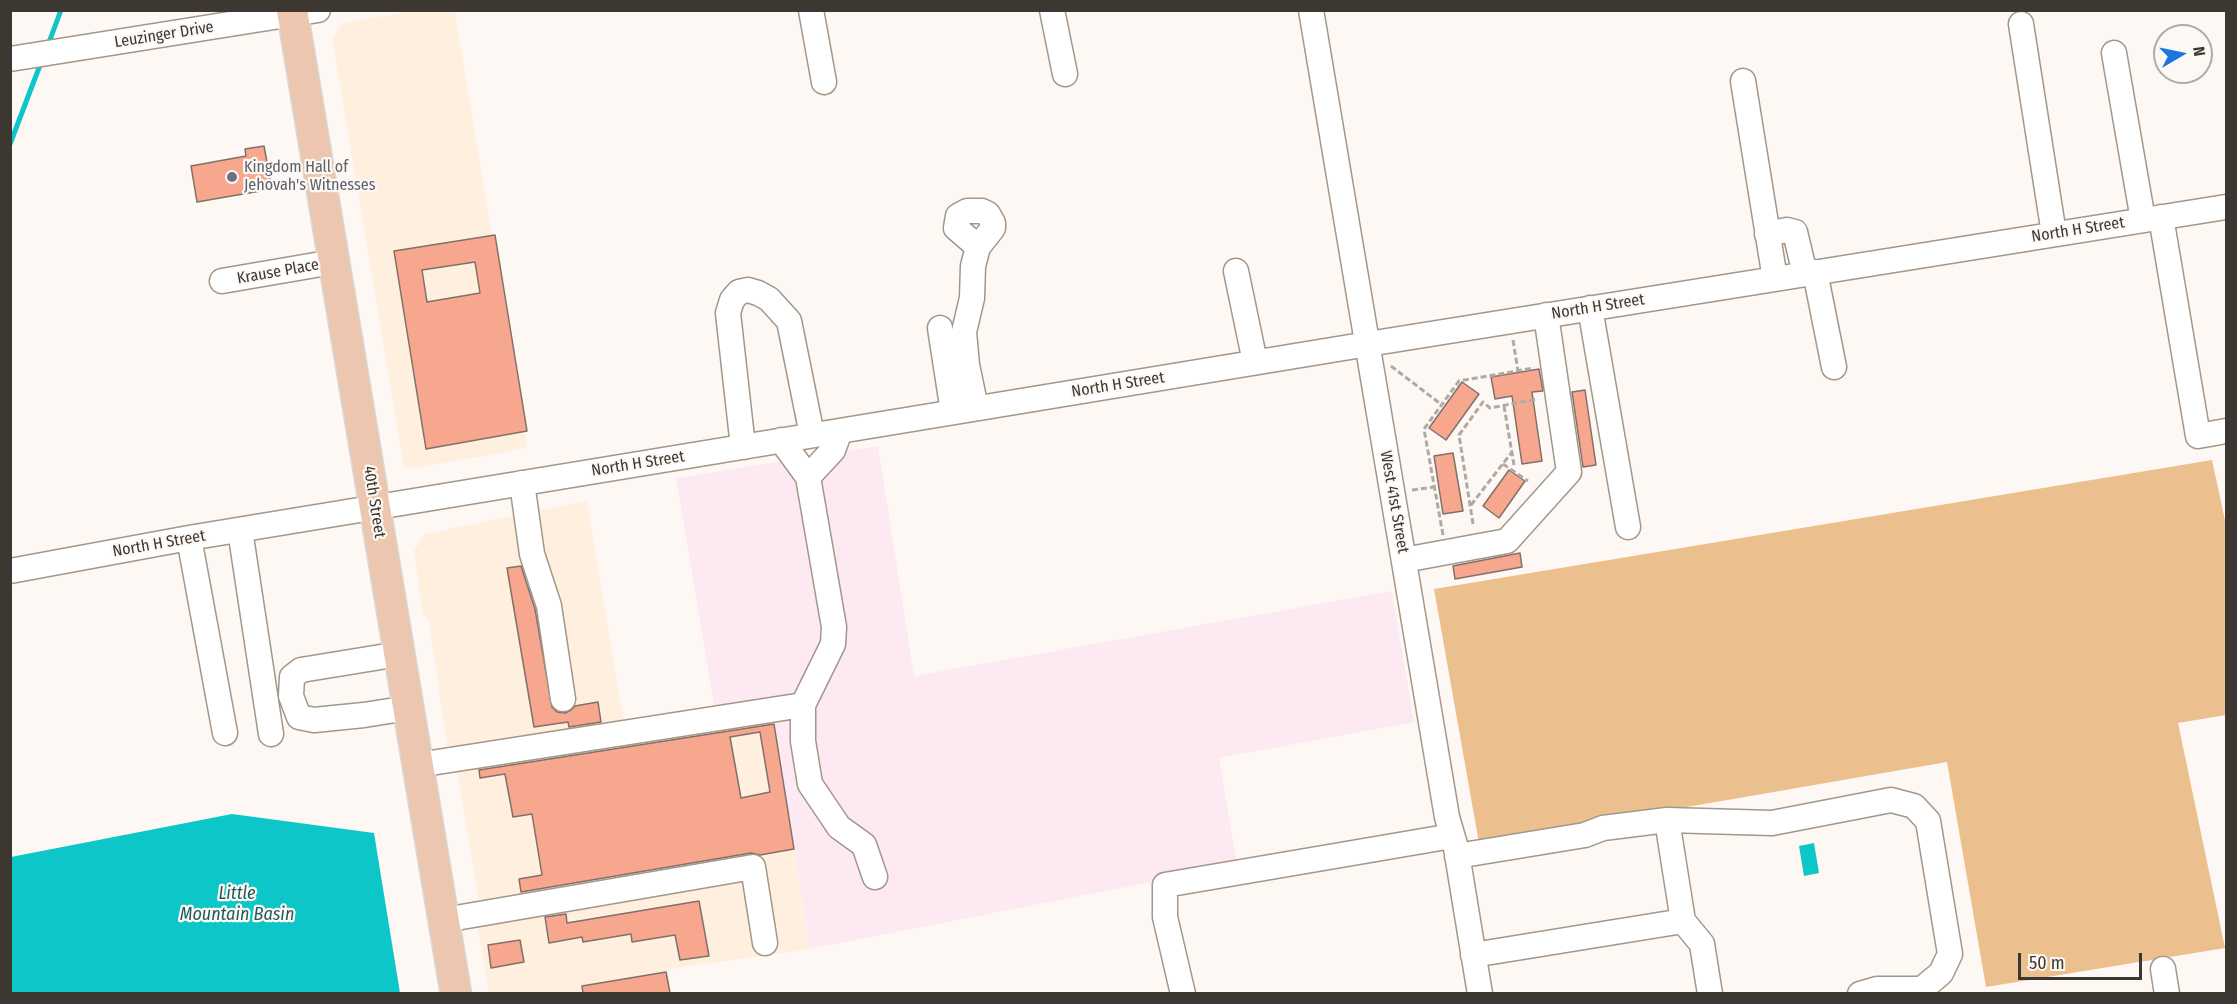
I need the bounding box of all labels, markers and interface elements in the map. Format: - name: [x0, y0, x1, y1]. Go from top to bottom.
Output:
- street label: Leuzinger Drive: [113, 18, 215, 52]
- north arrow: [2153, 24, 2213, 84]
- text: N: [2189, 45, 2209, 58]
- place label: Kingdom Hall of Jehovah's Witnesses: [244, 158, 376, 196]
- marker: Kingdom Hall of Jehovah's Witnesses: [225, 170, 239, 184]
- street label: North H Street: [2030, 213, 2126, 247]
- street label: Krause Place: [236, 255, 320, 289]
- street label: North H Street: [1550, 290, 1646, 324]
- street label: North H Street: [1070, 368, 1166, 402]
- street label: North H Street: [590, 447, 686, 481]
- street label: West 41st Street: [1376, 449, 1412, 555]
- street label: 40th Street: [359, 465, 389, 539]
- street label: North H Street: [111, 526, 207, 562]
- water label: Little Mountain Basin: [180, 883, 294, 926]
- scale bar: [2021, 941, 2146, 979]
- text: 50 m: [2029, 952, 2065, 974]

